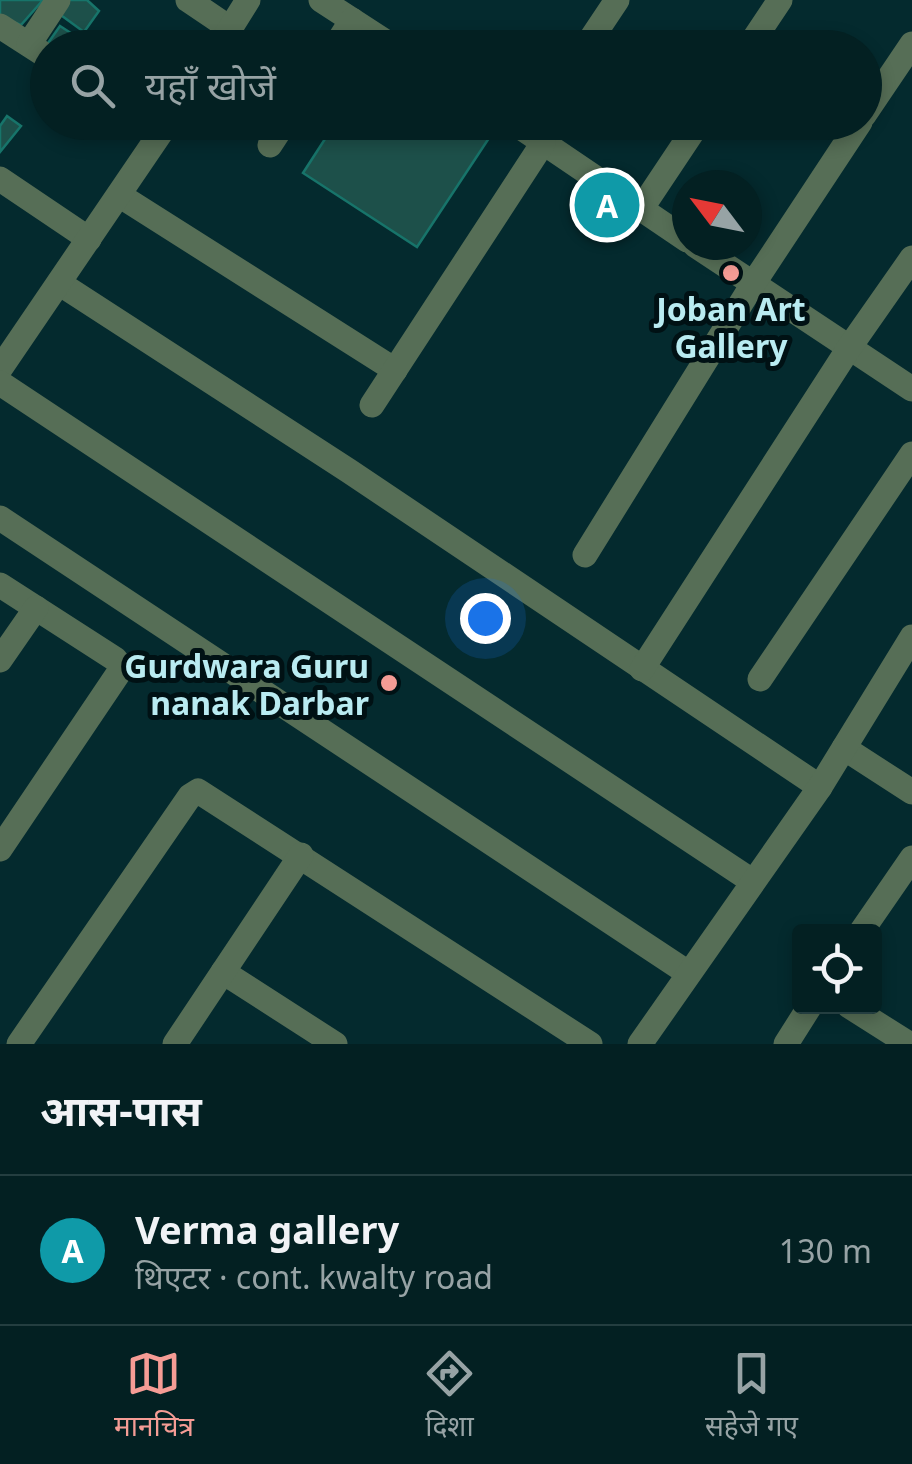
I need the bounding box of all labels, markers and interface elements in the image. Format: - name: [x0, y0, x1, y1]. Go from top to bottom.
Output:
- search box: [30, 30, 882, 140]
- icon: search: [65, 58, 120, 113]
- text: यहाँ खोजें: [145, 59, 276, 111]
- pin: A: [574, 168, 640, 242]
- north arrow: [672, 170, 762, 260]
- marker: Joban Art Gallery: [720, 262, 742, 284]
- place label: Joban Art Gallery: [653, 287, 806, 367]
- your location: [460, 593, 511, 644]
- place label: Gurdwara Guru nanak Darbar: [124, 644, 369, 724]
- marker: Gurdwara Guru nanak Darbar: [378, 672, 400, 694]
- map controls: [792, 924, 882, 1014]
- button: locate: [792, 924, 882, 1014]
- text: आस-पास: [40, 1081, 202, 1138]
- text: Verma gallery: [135, 1203, 399, 1255]
- text: A: [61, 1229, 84, 1272]
- text: 130 m: [779, 1229, 872, 1272]
- text: थिएटर · cont. kwalty road: [135, 1255, 493, 1298]
- tab: मानचित्र: [114, 1346, 194, 1444]
- tab: दिशा: [422, 1346, 477, 1444]
- tab: सहेजे गए: [705, 1346, 798, 1444]

